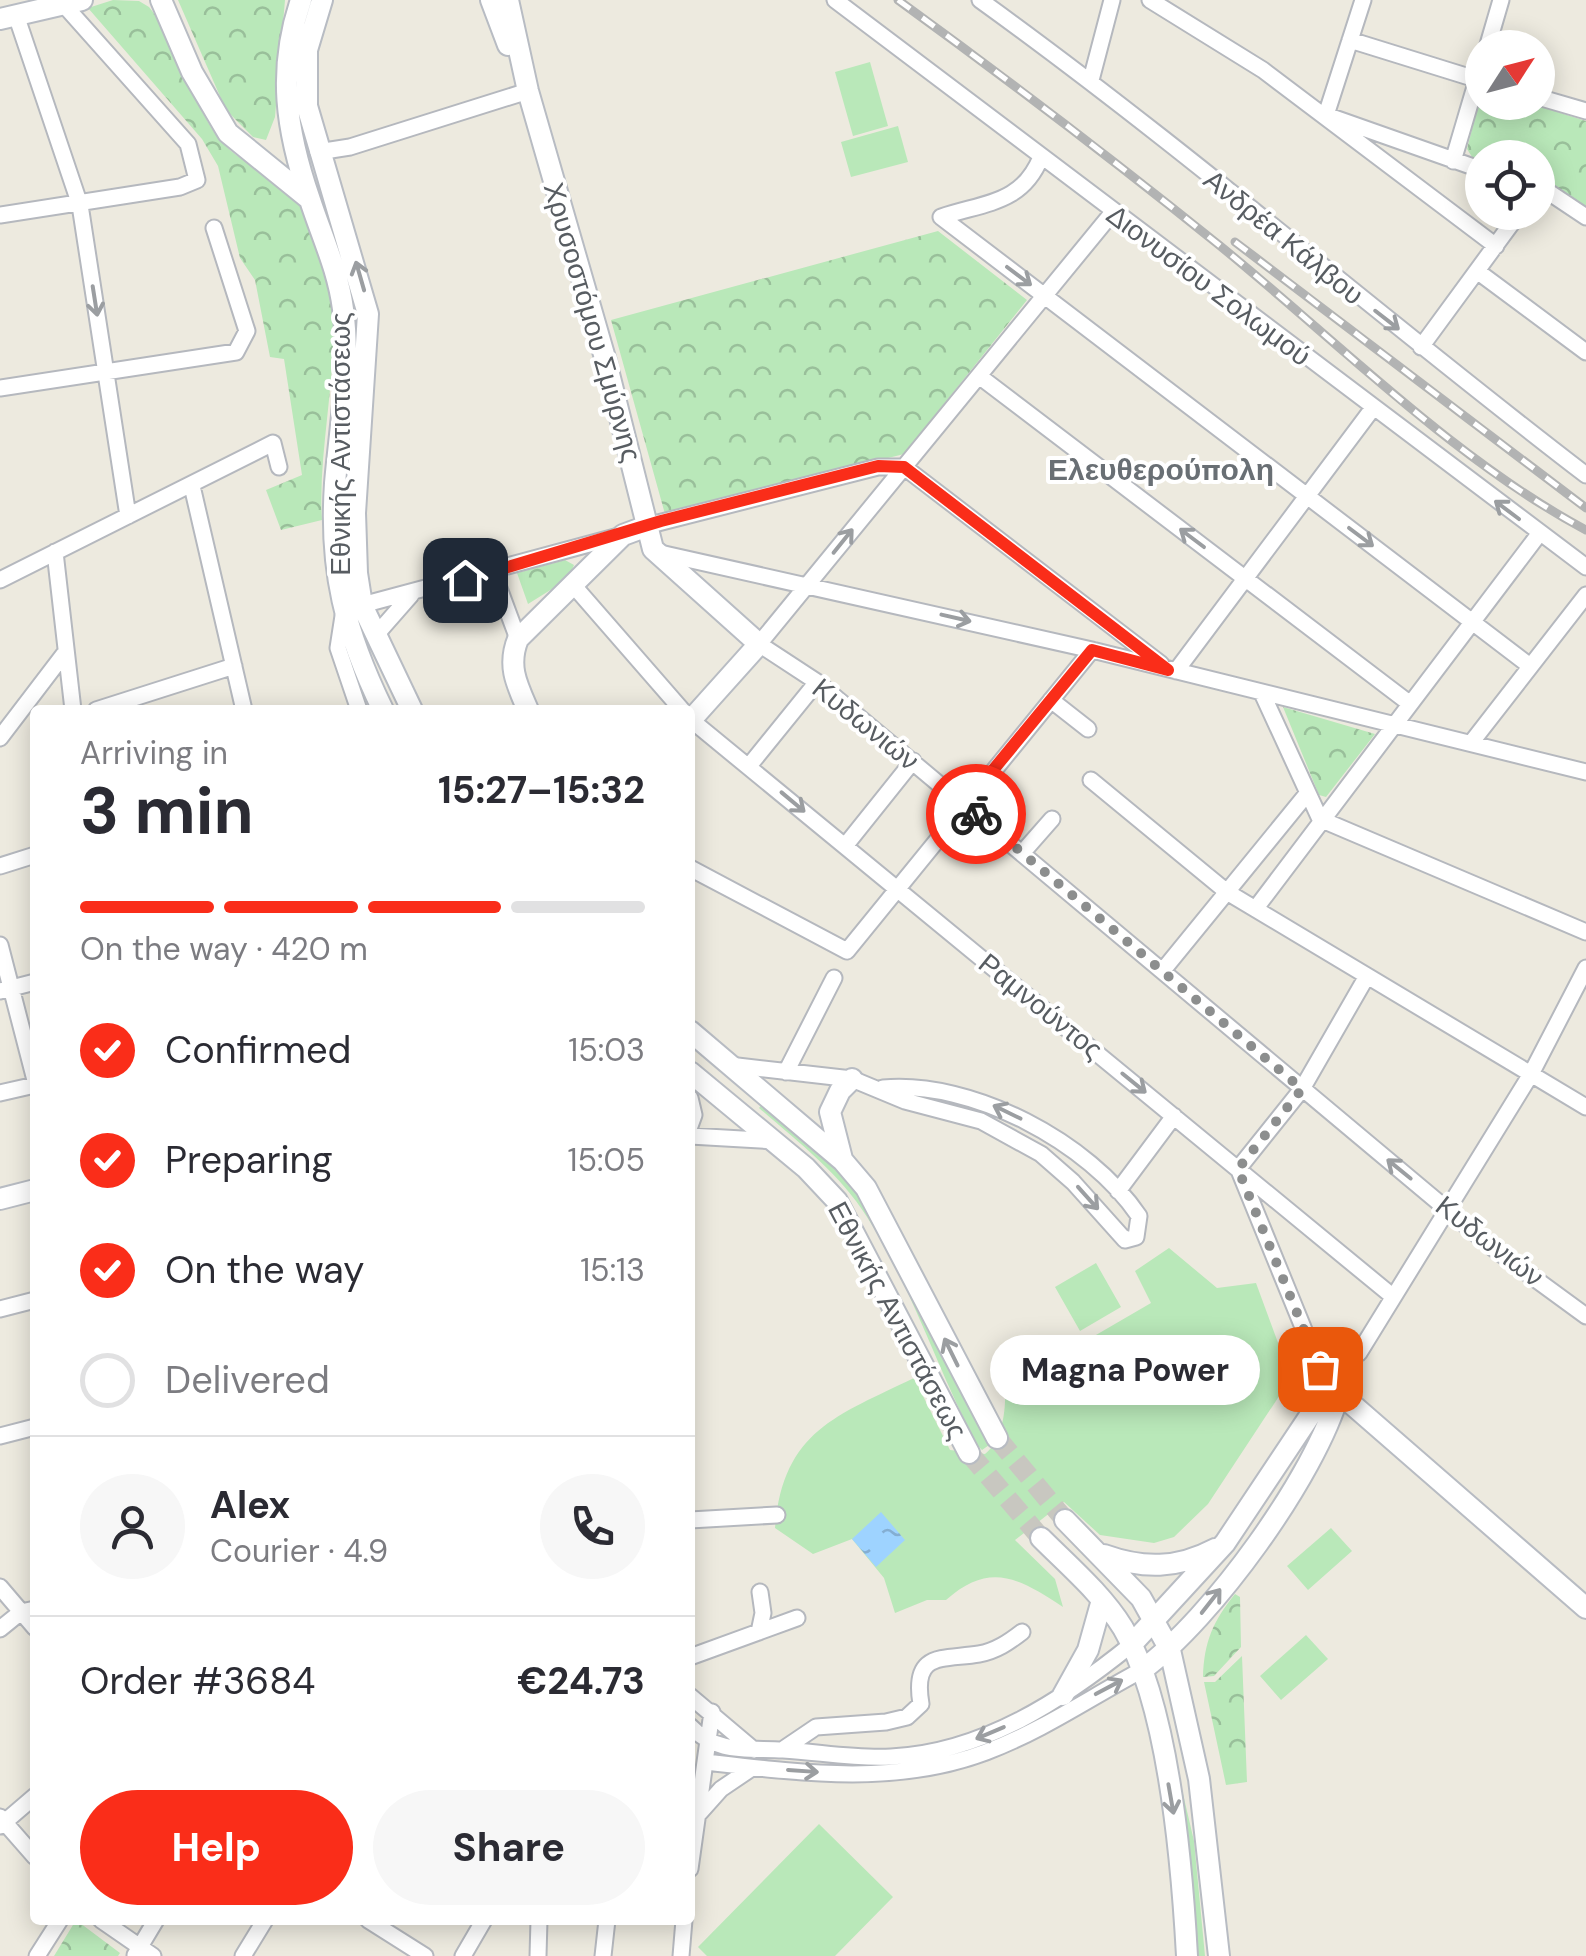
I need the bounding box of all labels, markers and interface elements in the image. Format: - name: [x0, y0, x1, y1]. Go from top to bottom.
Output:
- north arrow: [1465, 30, 1555, 120]
- map controls: [1465, 30, 1555, 230]
- button: locate: [1465, 140, 1555, 230]
- street label: Ανδρέα Κάλβου: [1196, 162, 1371, 313]
- street label: Χρυσοστόμου Σμύρνης: [535, 178, 650, 466]
- street label: Διονυσίου Σολωμού: [1099, 196, 1318, 374]
- one-way arrow: [349, 261, 368, 292]
- one-way arrow: [1005, 265, 1032, 286]
- one-way arrow: [86, 284, 105, 317]
- one-way arrow: [1373, 309, 1400, 330]
- street label: Εθνικής Αντιστάσεως: [322, 312, 359, 576]
- district label: Ελευθερούπολη: [1048, 450, 1274, 489]
- one-way arrow: [1494, 500, 1521, 521]
- one-way arrow: [1347, 526, 1374, 547]
- one-way arrow: [1179, 528, 1206, 549]
- one-way arrow: [832, 529, 854, 555]
- pin: [423, 538, 508, 623]
- icon: home: [438, 553, 493, 608]
- one-way arrow: [939, 610, 971, 628]
- street label: Κυδωνιών: [804, 670, 927, 779]
- text: Arriving in: [80, 732, 228, 774]
- courier: [926, 764, 1026, 864]
- text: 15:27–15:32: [438, 765, 645, 815]
- text: 3 min: [80, 769, 254, 853]
- icon: bike: [949, 787, 1004, 842]
- one-way arrow: [779, 791, 805, 813]
- text: On the way · 420 m: [80, 928, 368, 970]
- street label: Ραμνούντος: [971, 945, 1110, 1068]
- icon: check: [80, 1023, 135, 1078]
- text: Confirmed: [165, 1025, 351, 1075]
- text: 15:03: [568, 1029, 645, 1071]
- one-way arrow: [1121, 1072, 1147, 1094]
- one-way arrow: [993, 1102, 1023, 1121]
- icon: check: [80, 1133, 135, 1188]
- text: Preparing: [165, 1135, 333, 1185]
- text: 15:05: [568, 1139, 645, 1181]
- one-way arrow: [1387, 1158, 1413, 1180]
- one-way arrow: [1076, 1185, 1099, 1210]
- street label: Κυδωνιών: [1428, 1188, 1551, 1295]
- street label: Εθνικής Αντιστάσεως: [819, 1195, 976, 1445]
- icon: check: [80, 1243, 135, 1298]
- text: On the way: [165, 1245, 364, 1295]
- text: 15:13: [580, 1249, 645, 1291]
- pin: [1278, 1327, 1363, 1412]
- callout: Magna Power: [990, 1334, 1260, 1404]
- one-way arrow: [941, 1338, 960, 1368]
- icon: bag: [1293, 1342, 1348, 1397]
- text: Magna Power: [1021, 1349, 1229, 1391]
- text: Delivered: [165, 1355, 330, 1405]
- button: person: [80, 1474, 185, 1579]
- button: phone: [540, 1474, 645, 1579]
- text: Alex: [210, 1480, 290, 1530]
- text: Courier · 4.9: [210, 1530, 388, 1572]
- one-way arrow: [1200, 1588, 1221, 1615]
- text: Order #3684: [80, 1656, 315, 1706]
- text: €24.73: [517, 1656, 645, 1706]
- one-way arrow: [1094, 1677, 1123, 1697]
- one-way arrow: [975, 1725, 1006, 1743]
- one-way arrow: [786, 1762, 819, 1781]
- one-way arrow: [1162, 1782, 1181, 1815]
- button: Help: [80, 1790, 353, 1905]
- button: Share: [373, 1790, 645, 1905]

